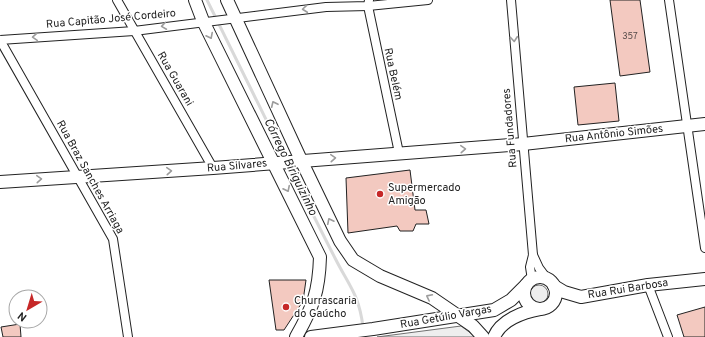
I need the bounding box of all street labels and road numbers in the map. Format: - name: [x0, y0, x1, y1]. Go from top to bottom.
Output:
- street label: Rua Capitão José Cordeiro: [45, 6, 177, 32]
- street label: Rua Belém: [381, 47, 405, 101]
- street label: Rua Guarani: [154, 49, 196, 109]
- street label: Rua Fundadores: [500, 88, 520, 168]
- street label: Rua Braz Sanches Arriaga: [53, 118, 127, 236]
- street label: Rua Antônio Simões: [564, 122, 664, 146]
- street label: Rua Silvares: [206, 156, 268, 176]
- street label: Rua Rui Barbosa: [587, 276, 669, 302]
- street label: Rua Getúlio Vargas: [399, 302, 493, 332]

